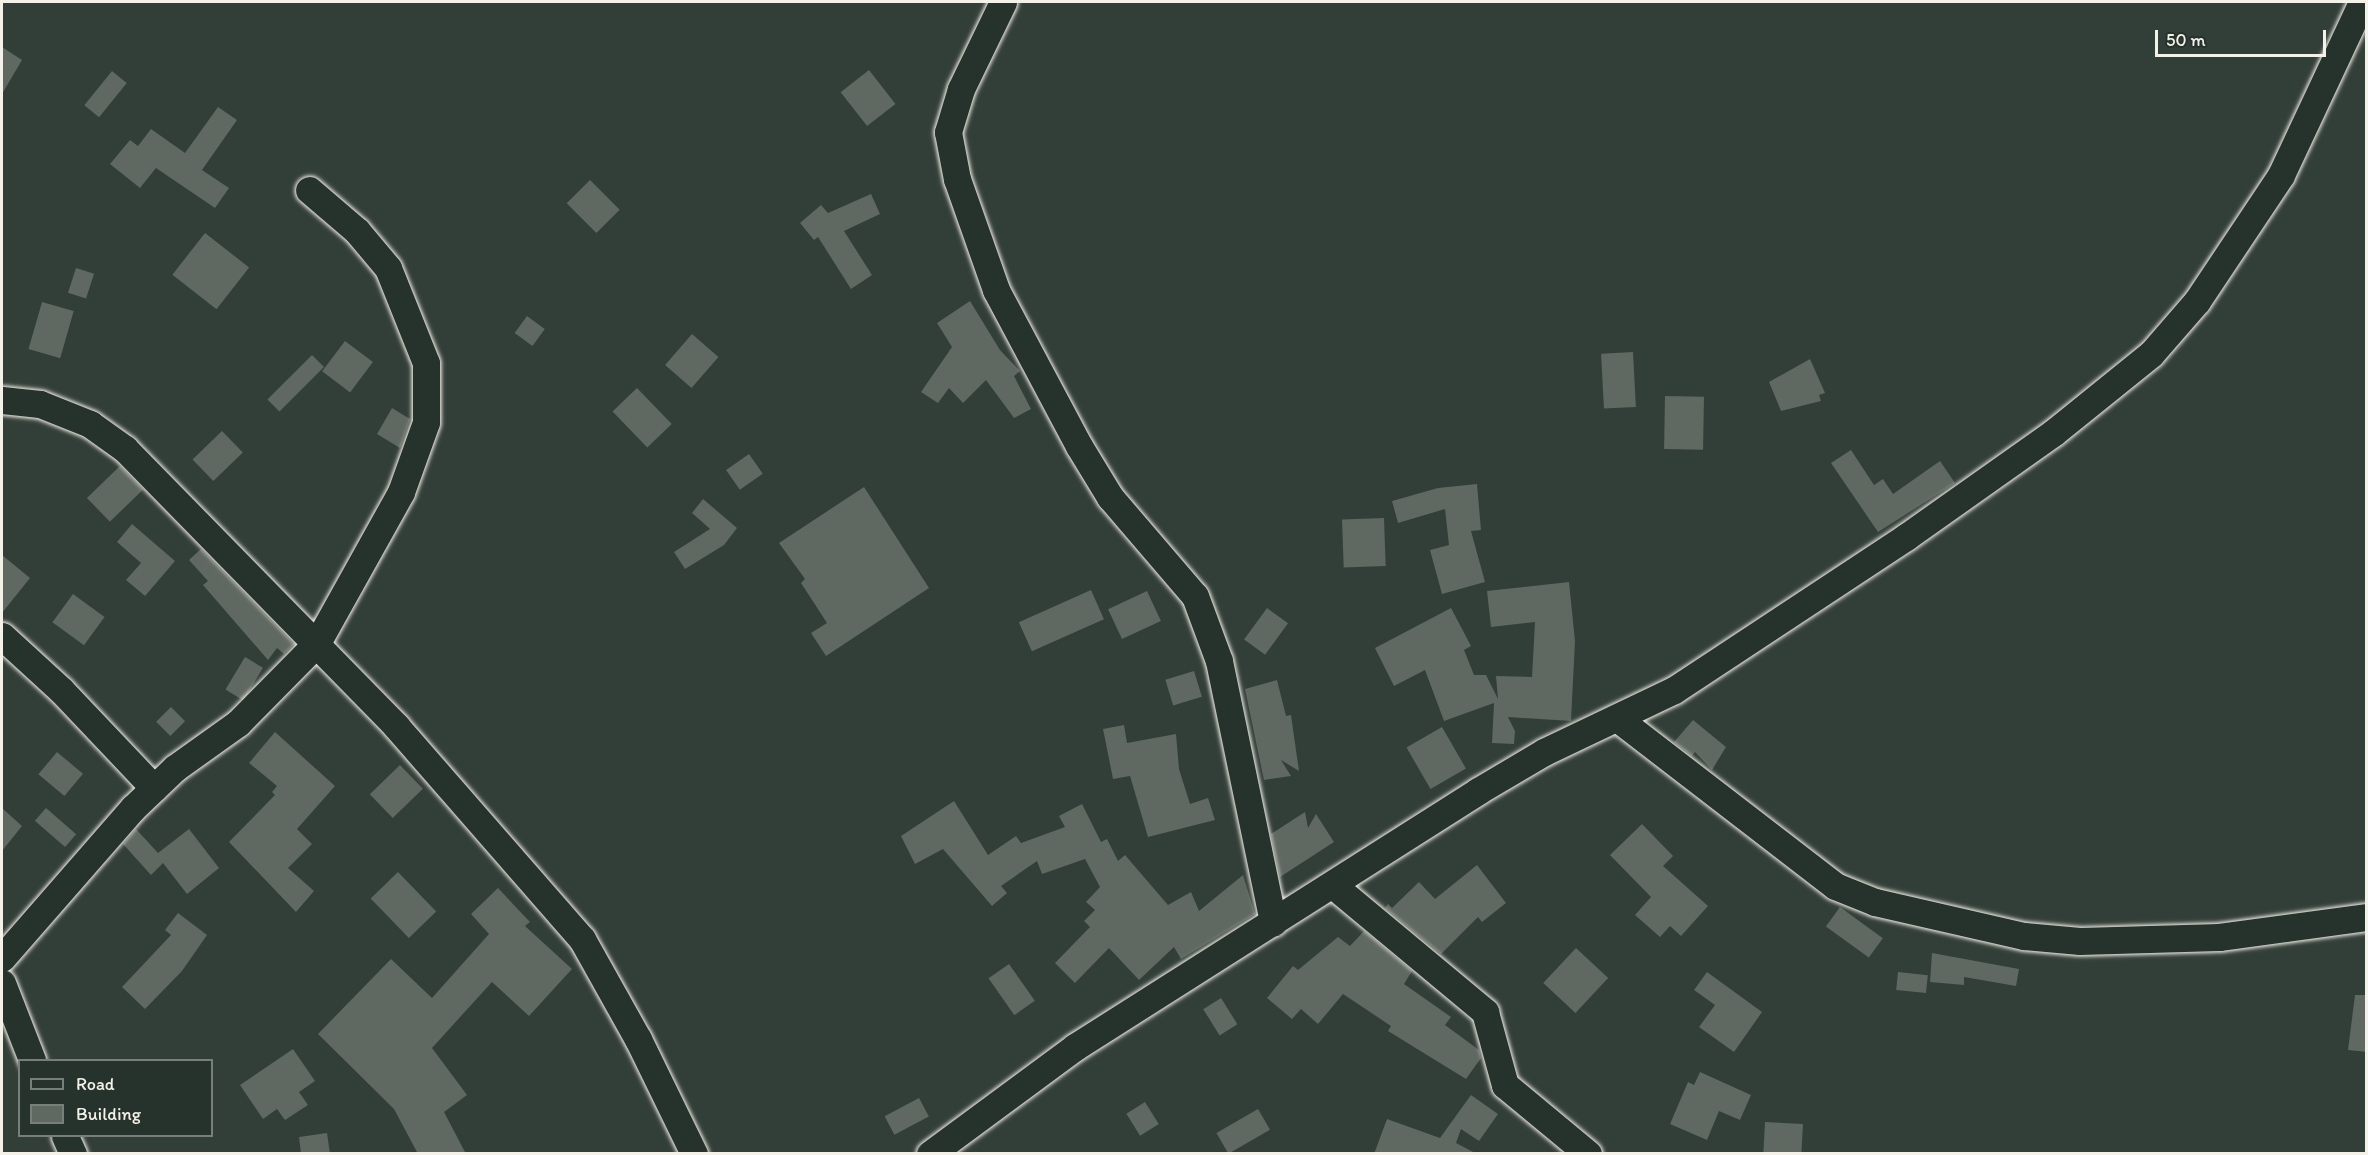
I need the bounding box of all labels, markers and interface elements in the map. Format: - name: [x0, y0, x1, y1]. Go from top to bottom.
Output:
- scale bar: [2158, 18, 2329, 56]
- text: 50 m: [2166, 29, 2206, 51]
- legend: [18, 1059, 213, 1137]
- text: Road: [76, 1073, 115, 1095]
- text: Building: [76, 1103, 141, 1125]

